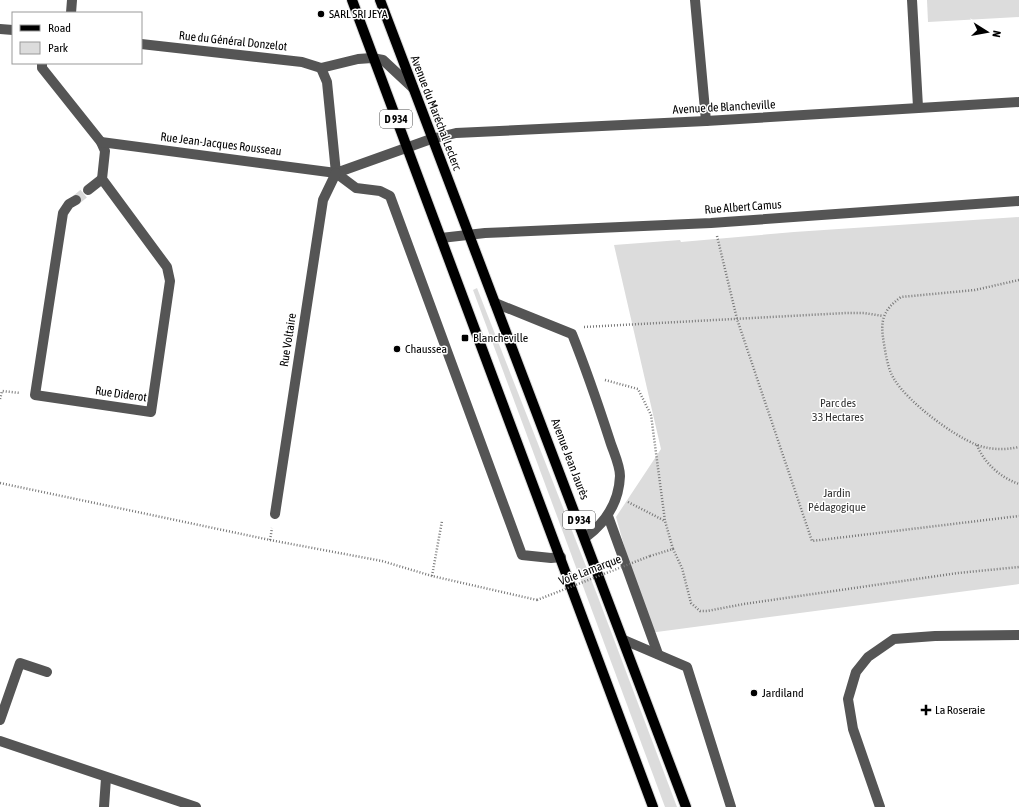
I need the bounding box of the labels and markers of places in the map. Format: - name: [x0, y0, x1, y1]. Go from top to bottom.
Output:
- place label: SARL SRI JEYA: [329, 7, 388, 21]
- marker: SARL SRI JEYA: [316, 9, 326, 19]
- place label: Blancheville: [473, 331, 528, 345]
- marker: Blancheville: [460, 333, 470, 343]
- place label: Chaussea: [405, 342, 447, 356]
- marker: Chaussea: [392, 344, 402, 354]
- place label: Jardiland: [762, 686, 804, 700]
- marker: Jardiland: [749, 688, 759, 698]
- place label: La Roseraie: [935, 703, 985, 717]
- marker: La Roseraie: [920, 704, 932, 716]

